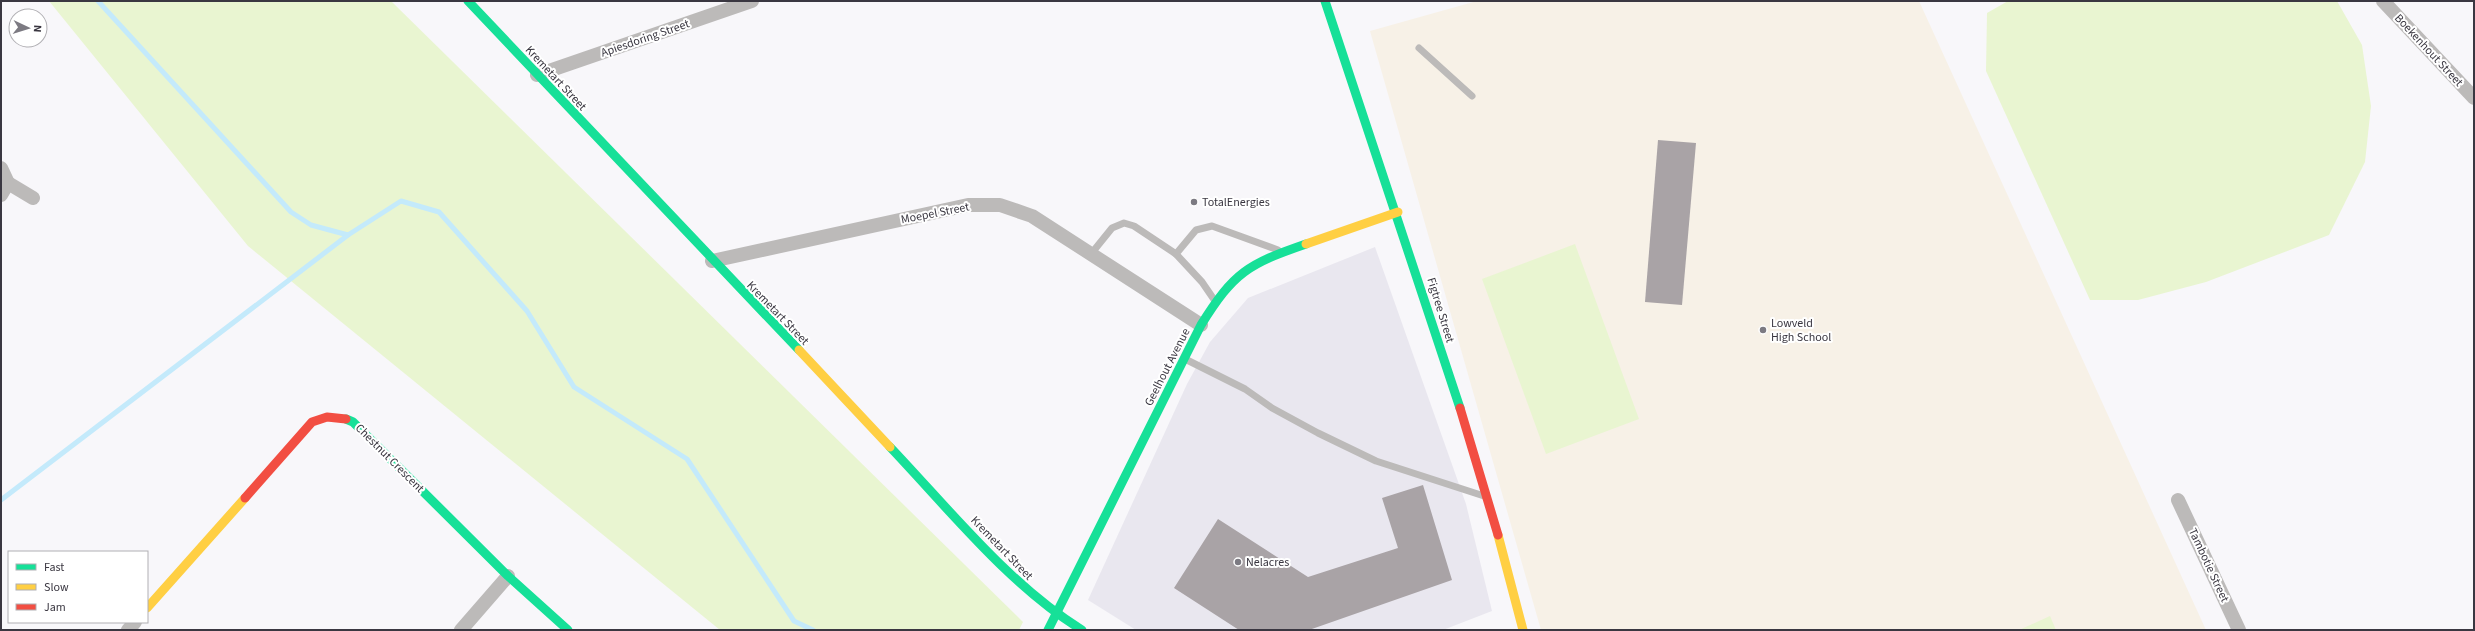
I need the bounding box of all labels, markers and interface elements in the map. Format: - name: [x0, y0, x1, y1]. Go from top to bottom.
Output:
- north arrow: [8, 8, 48, 48]
- street label: Boekenhout Street: [2390, 10, 2467, 90]
- street label: Apiesdoring Street: [599, 15, 692, 62]
- text: N: [30, 24, 45, 33]
- street label: Kremetart Street: [521, 42, 590, 115]
- place label: TotalEnergies: [1202, 194, 1270, 211]
- marker: TotalEnergies: [1189, 197, 1199, 207]
- street label: Moepel Street: [899, 199, 971, 228]
- street label: Figtree Street: [1423, 275, 1459, 345]
- street label: Kremetart Street: [743, 277, 813, 349]
- place label: Lowveld High School: [1771, 315, 1831, 346]
- street label: Geelhout Avenue: [1140, 325, 1194, 409]
- marker: Lowveld High School: [1758, 325, 1768, 335]
- street label: Chestnut Crescent: [351, 420, 428, 497]
- street label: Kremetart Street: [967, 512, 1037, 584]
- street label: Tambotie Street: [2184, 525, 2233, 605]
- legend: [8, 551, 148, 623]
- place label: Nelacres: [1246, 554, 1289, 571]
- marker: Nelacres: [1233, 557, 1243, 567]
- text: Fast: [44, 559, 64, 576]
- text: Slow: [44, 579, 69, 596]
- text: Jam: [44, 599, 66, 616]

